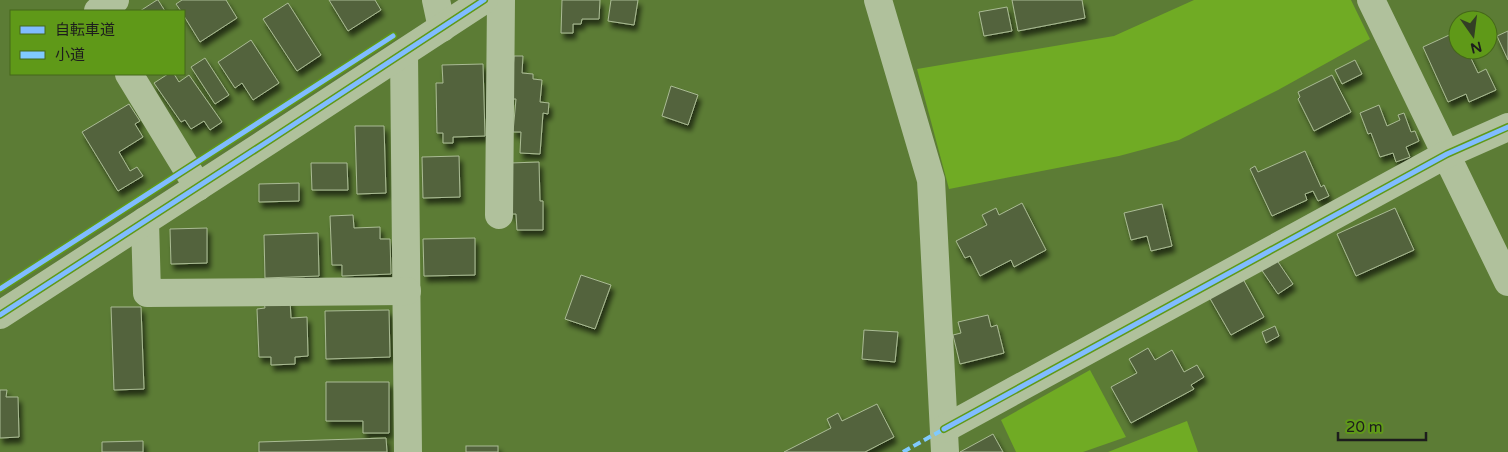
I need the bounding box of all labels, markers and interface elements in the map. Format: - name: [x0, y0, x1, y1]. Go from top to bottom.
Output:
- legend: [10, 10, 185, 75]
- north arrow: [1448, 10, 1498, 60]
- text: 自転車道: [55, 21, 115, 39]
- text: N: [1469, 38, 1484, 57]
- text: 小道: [55, 46, 85, 64]
- scale bar: [1338, 410, 1426, 442]
- text: 20 m: [1346, 418, 1383, 436]

